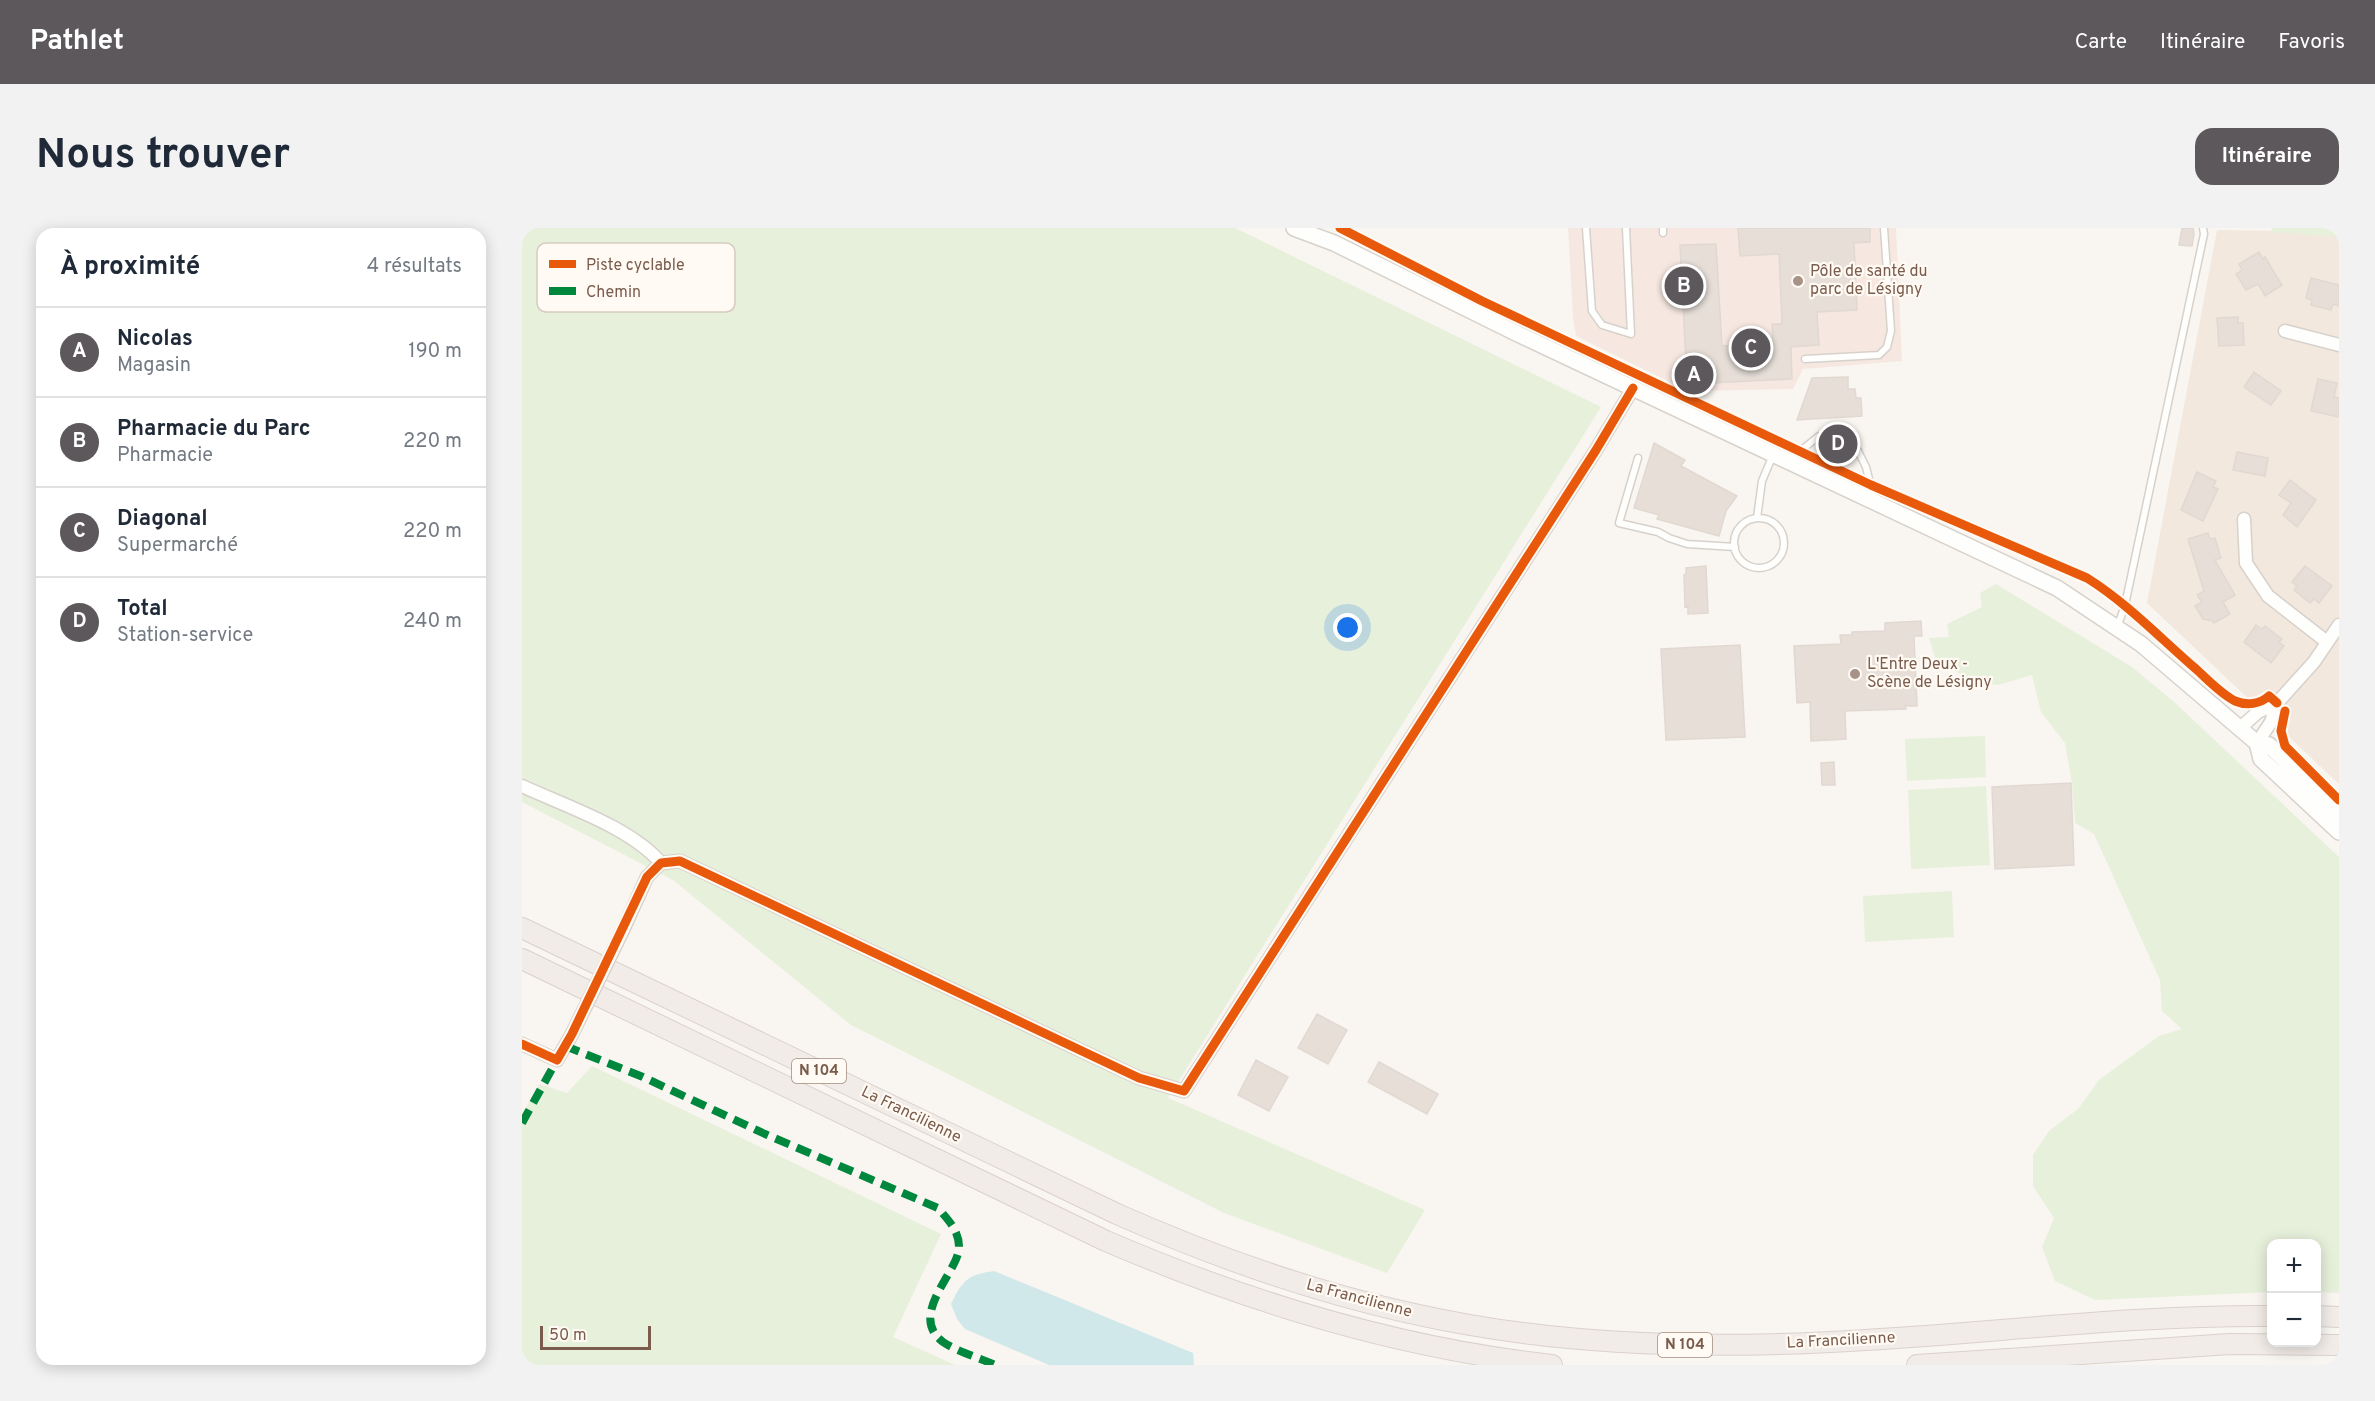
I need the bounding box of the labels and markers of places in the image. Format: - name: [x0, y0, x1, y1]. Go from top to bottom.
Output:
- place label: Pôle de santé du parc de Lésigny: [1810, 262, 1927, 300]
- pin: B: [1664, 264, 1704, 308]
- marker: Pôle de santé du parc de Lésigny: [1791, 274, 1805, 288]
- pin: C: [1732, 326, 1770, 370]
- pin: A: [1674, 352, 1714, 398]
- pin: D: [1818, 422, 1858, 466]
- place label: L'Entre Deux - Scène de Lésigny: [1867, 655, 1992, 693]
- marker: L'Entre Deux - Scène de Lésigny: [1848, 667, 1862, 681]

